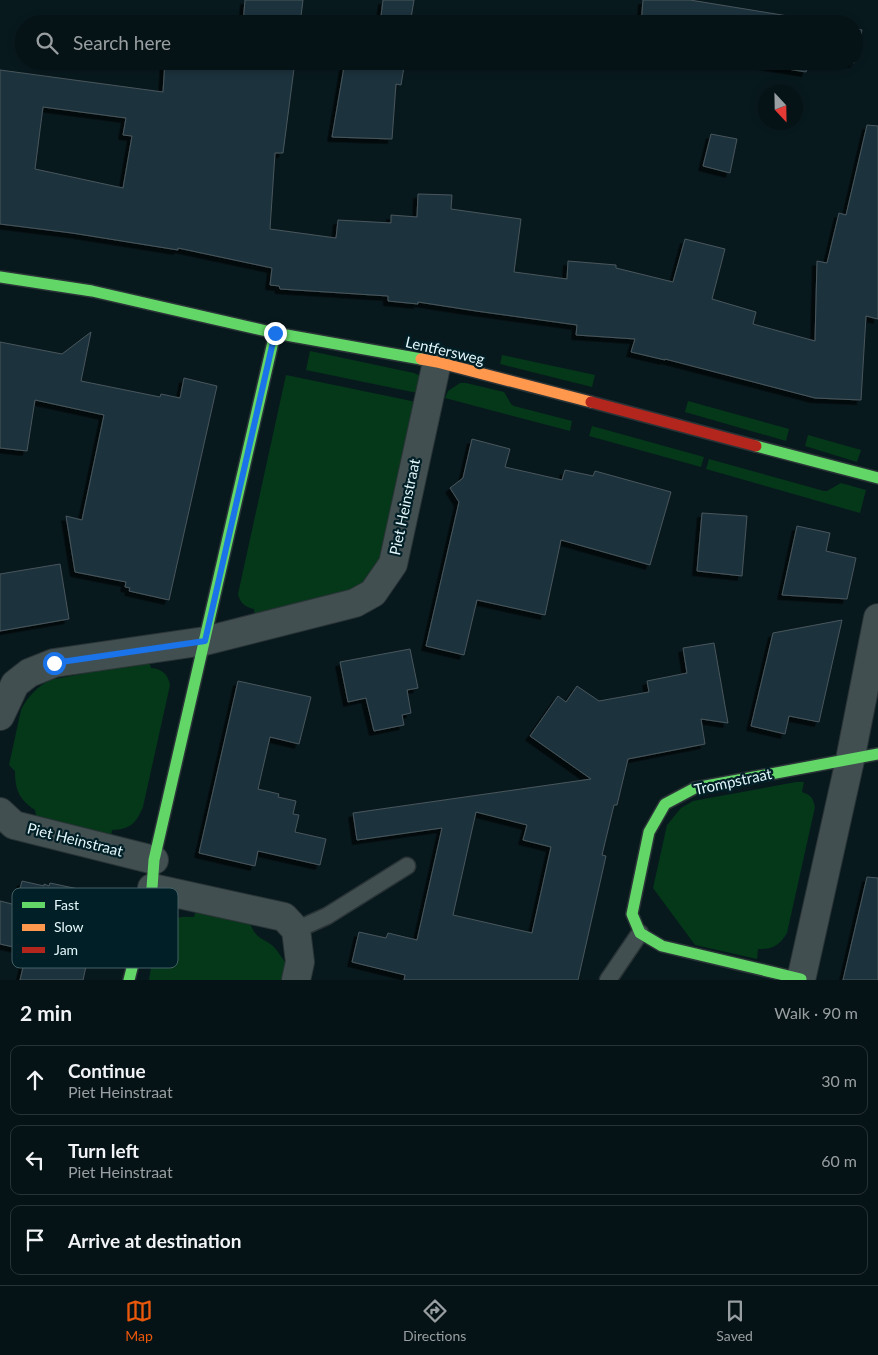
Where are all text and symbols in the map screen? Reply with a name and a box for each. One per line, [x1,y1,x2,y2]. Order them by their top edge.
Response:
search box [15,15,863,70]
icon: search [33,29,61,57]
text: Search here [73,31,171,54]
north arrow [758,85,803,130]
route end [264,322,287,345]
street label: Lentfersweg [404,332,487,368]
street label: Piet Heinstraat [385,456,423,557]
route start [43,652,66,675]
street label: Trompstraat [692,764,774,798]
street label: Piet Heinstraat [25,818,126,860]
legend [12,888,178,968]
text: Fast [54,896,79,913]
text: Slow [54,918,84,935]
text: Jam [54,941,78,958]
text: 2 min [20,1000,72,1025]
text: Walk · 90 m [774,1003,858,1022]
text: Continue [68,1059,146,1082]
icon: ahead [21,1066,49,1094]
text: 30 m [821,1071,857,1090]
text: Piet Heinstraat [68,1082,173,1101]
text: Turn left [68,1139,139,1162]
icon: left [21,1146,49,1174]
text: 60 m [821,1151,857,1170]
text: Piet Heinstraat [68,1162,173,1181]
icon: arrive [21,1226,49,1254]
text: Arrive at destination [68,1229,241,1252]
tab: Map [125,1297,153,1344]
tab: Directions [403,1297,466,1344]
tab: Saved [716,1297,753,1344]

